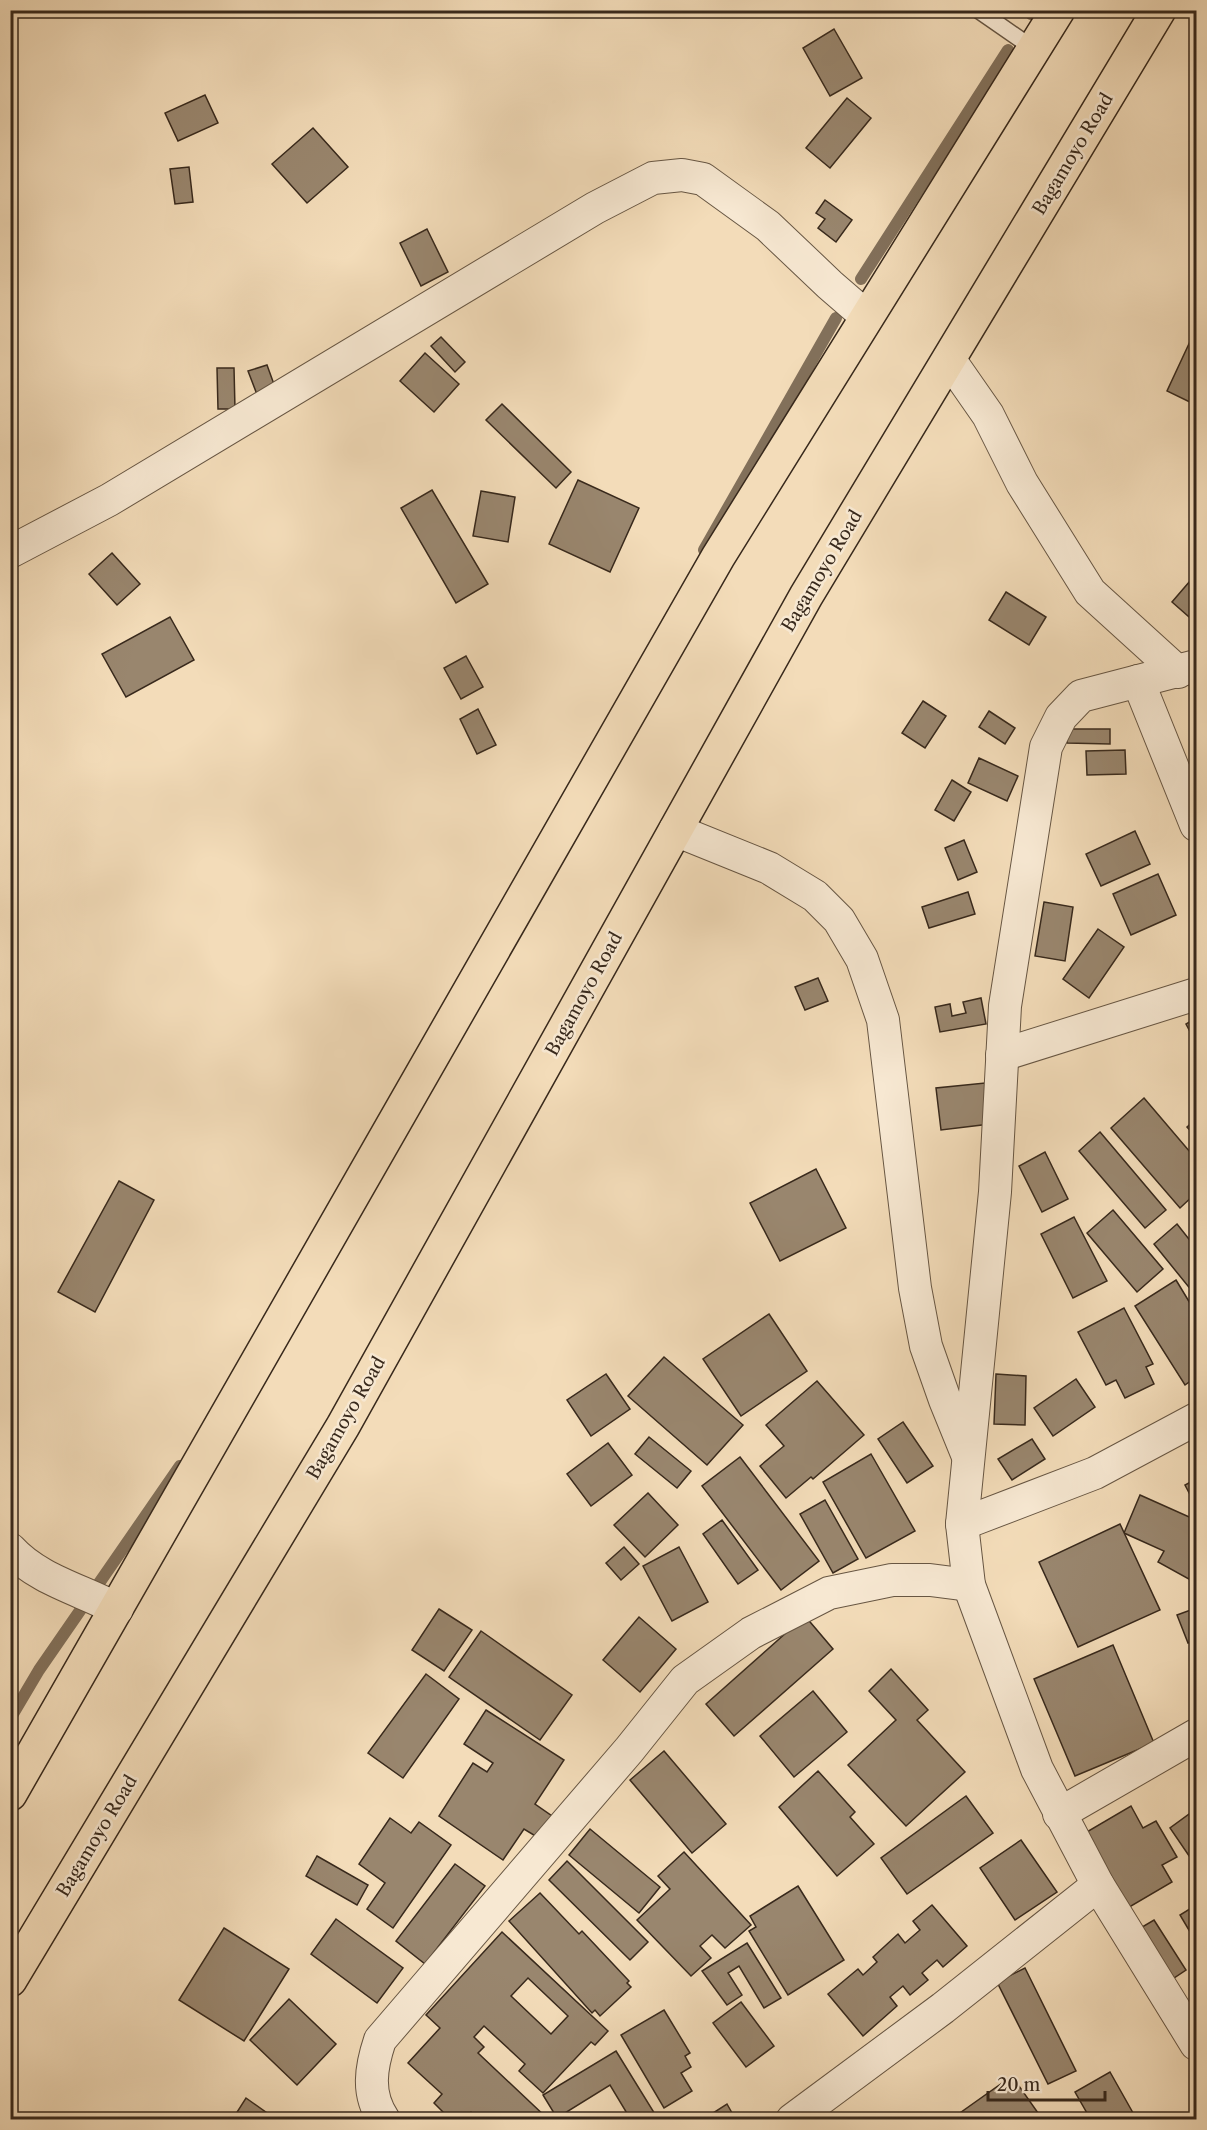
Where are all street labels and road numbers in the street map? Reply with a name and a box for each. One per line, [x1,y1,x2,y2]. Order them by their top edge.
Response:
street label: Bagamoyo Road [1028,89,1118,219]
street label: Bagamoyo Road [777,506,867,636]
street label: Bagamoyo Road [541,928,627,1060]
street label: Bagamoyo Road [302,1353,390,1483]
street label: Bagamoyo Road [52,1771,142,1901]

